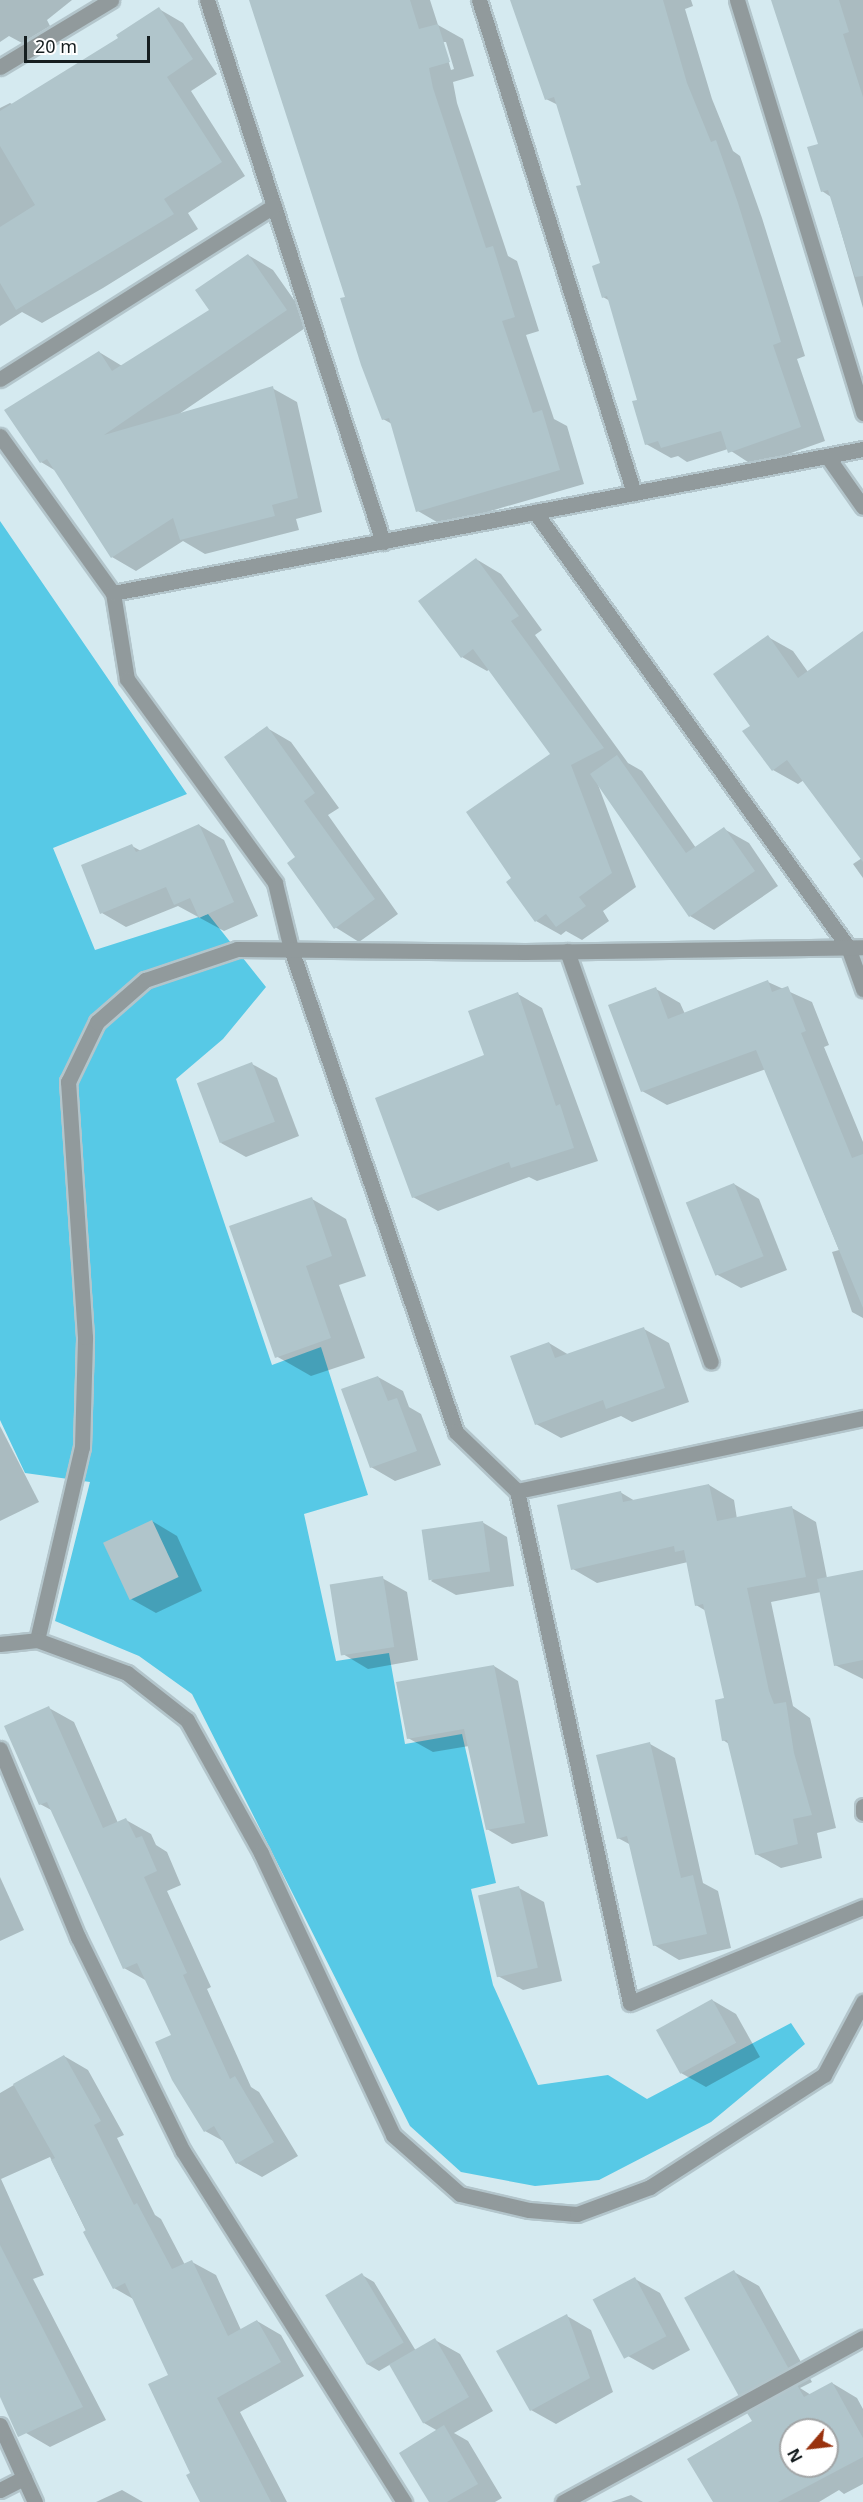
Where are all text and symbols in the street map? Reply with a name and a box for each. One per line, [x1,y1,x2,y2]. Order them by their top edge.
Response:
scale bar [27,24,153,62]
text: 20 m [35,34,77,58]
north arrow [779,2418,839,2478]
text: N [782,2445,808,2466]

